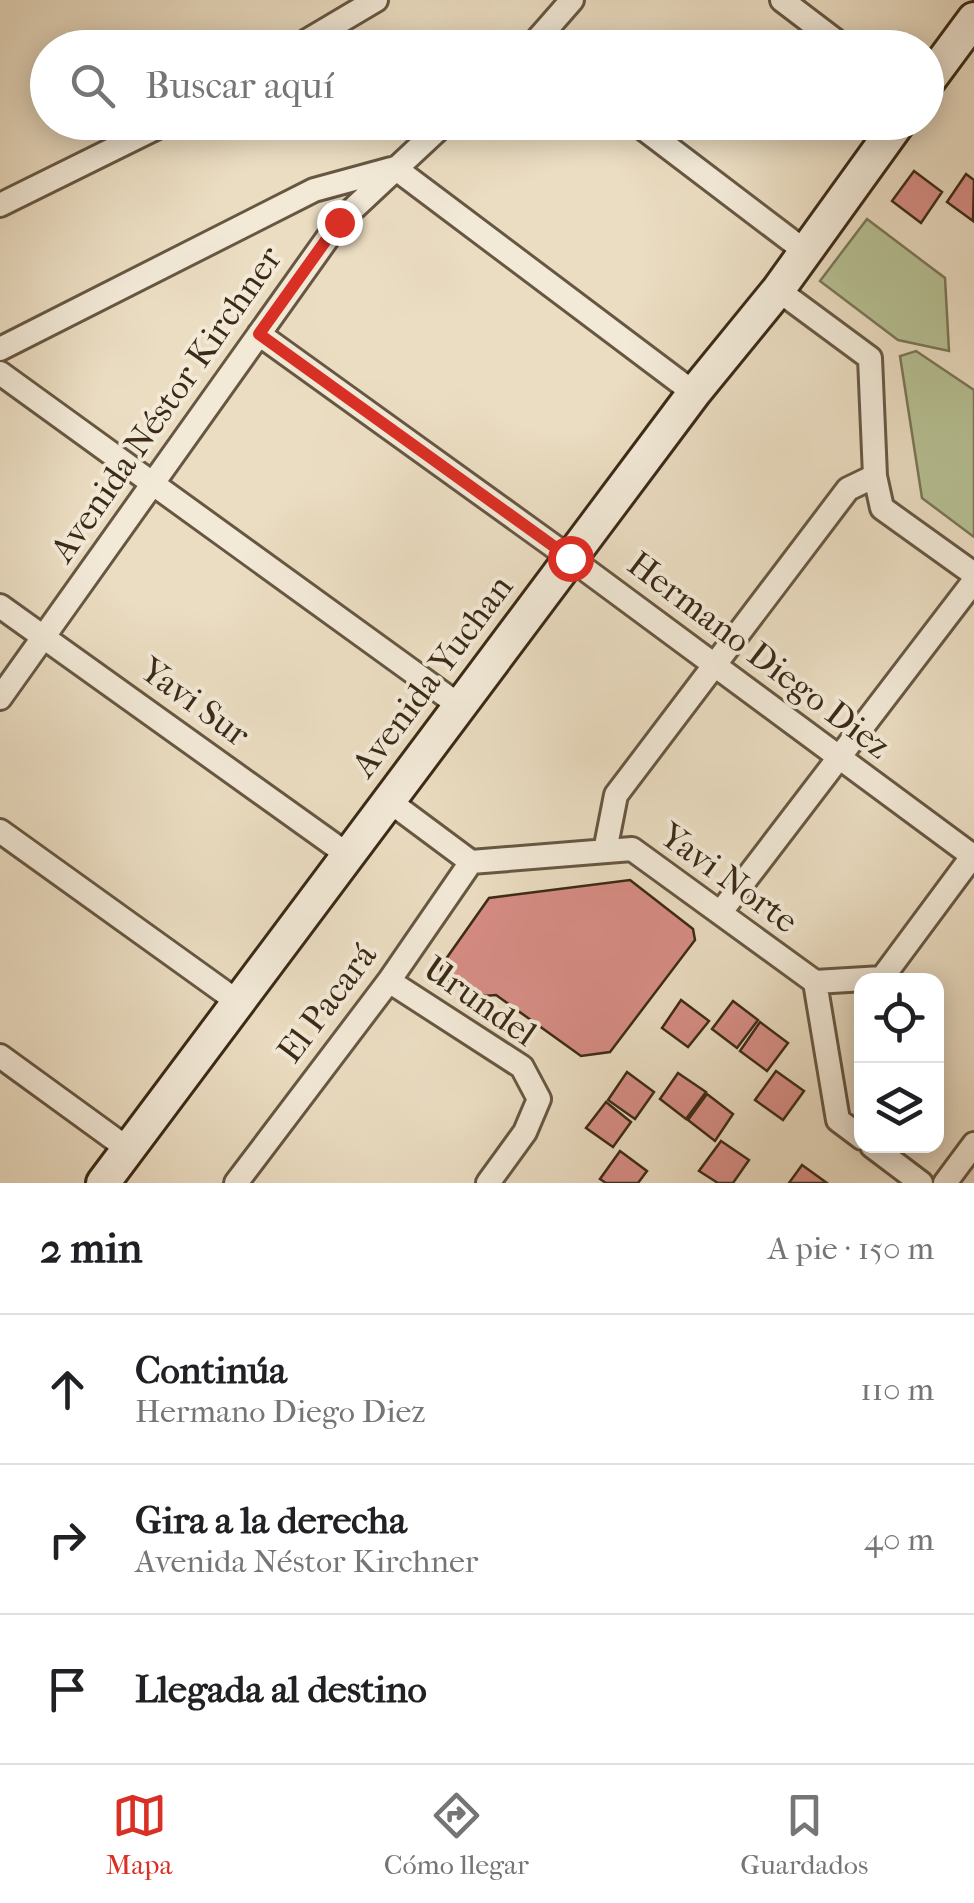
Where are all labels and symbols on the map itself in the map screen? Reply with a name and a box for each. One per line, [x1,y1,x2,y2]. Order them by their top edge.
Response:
route end [317,200,363,246]
street label: Avenida Néstor Kirchner [40,238,291,571]
route start [548,536,594,582]
street label: Hermano Diego Diez [620,543,898,767]
street label: Avenida Yuchan [342,567,521,786]
street label: Yavi Sur [132,648,258,755]
street label: Yavi Norte [651,814,806,942]
street label: El Pacará [269,935,385,1071]
street label: Urundel [416,947,544,1055]

